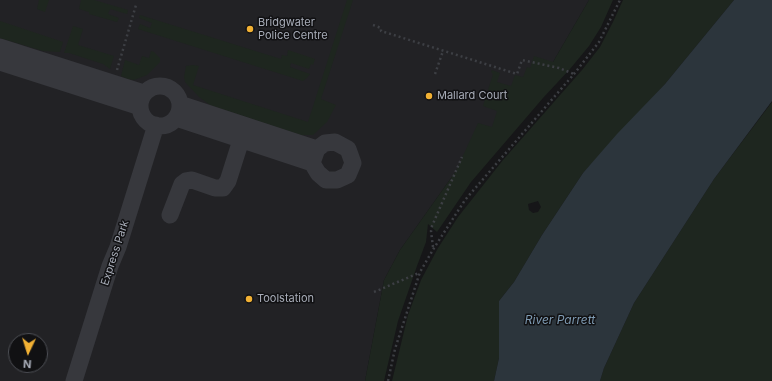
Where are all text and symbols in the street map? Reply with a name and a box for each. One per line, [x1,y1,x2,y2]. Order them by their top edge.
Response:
place label: Bridgwater Police Centre [258,16,328,42]
marker: Bridgwater Police Centre [245,24,255,34]
place label: Mallard Court [437,89,507,103]
marker: Mallard Court [424,91,434,101]
street label: Express Park [98,219,132,287]
place label: Toolstation [257,292,314,306]
marker: Toolstation [244,294,254,304]
water label: River Parrett [525,313,595,327]
north arrow [8,333,48,373]
text: N [23,357,32,371]

